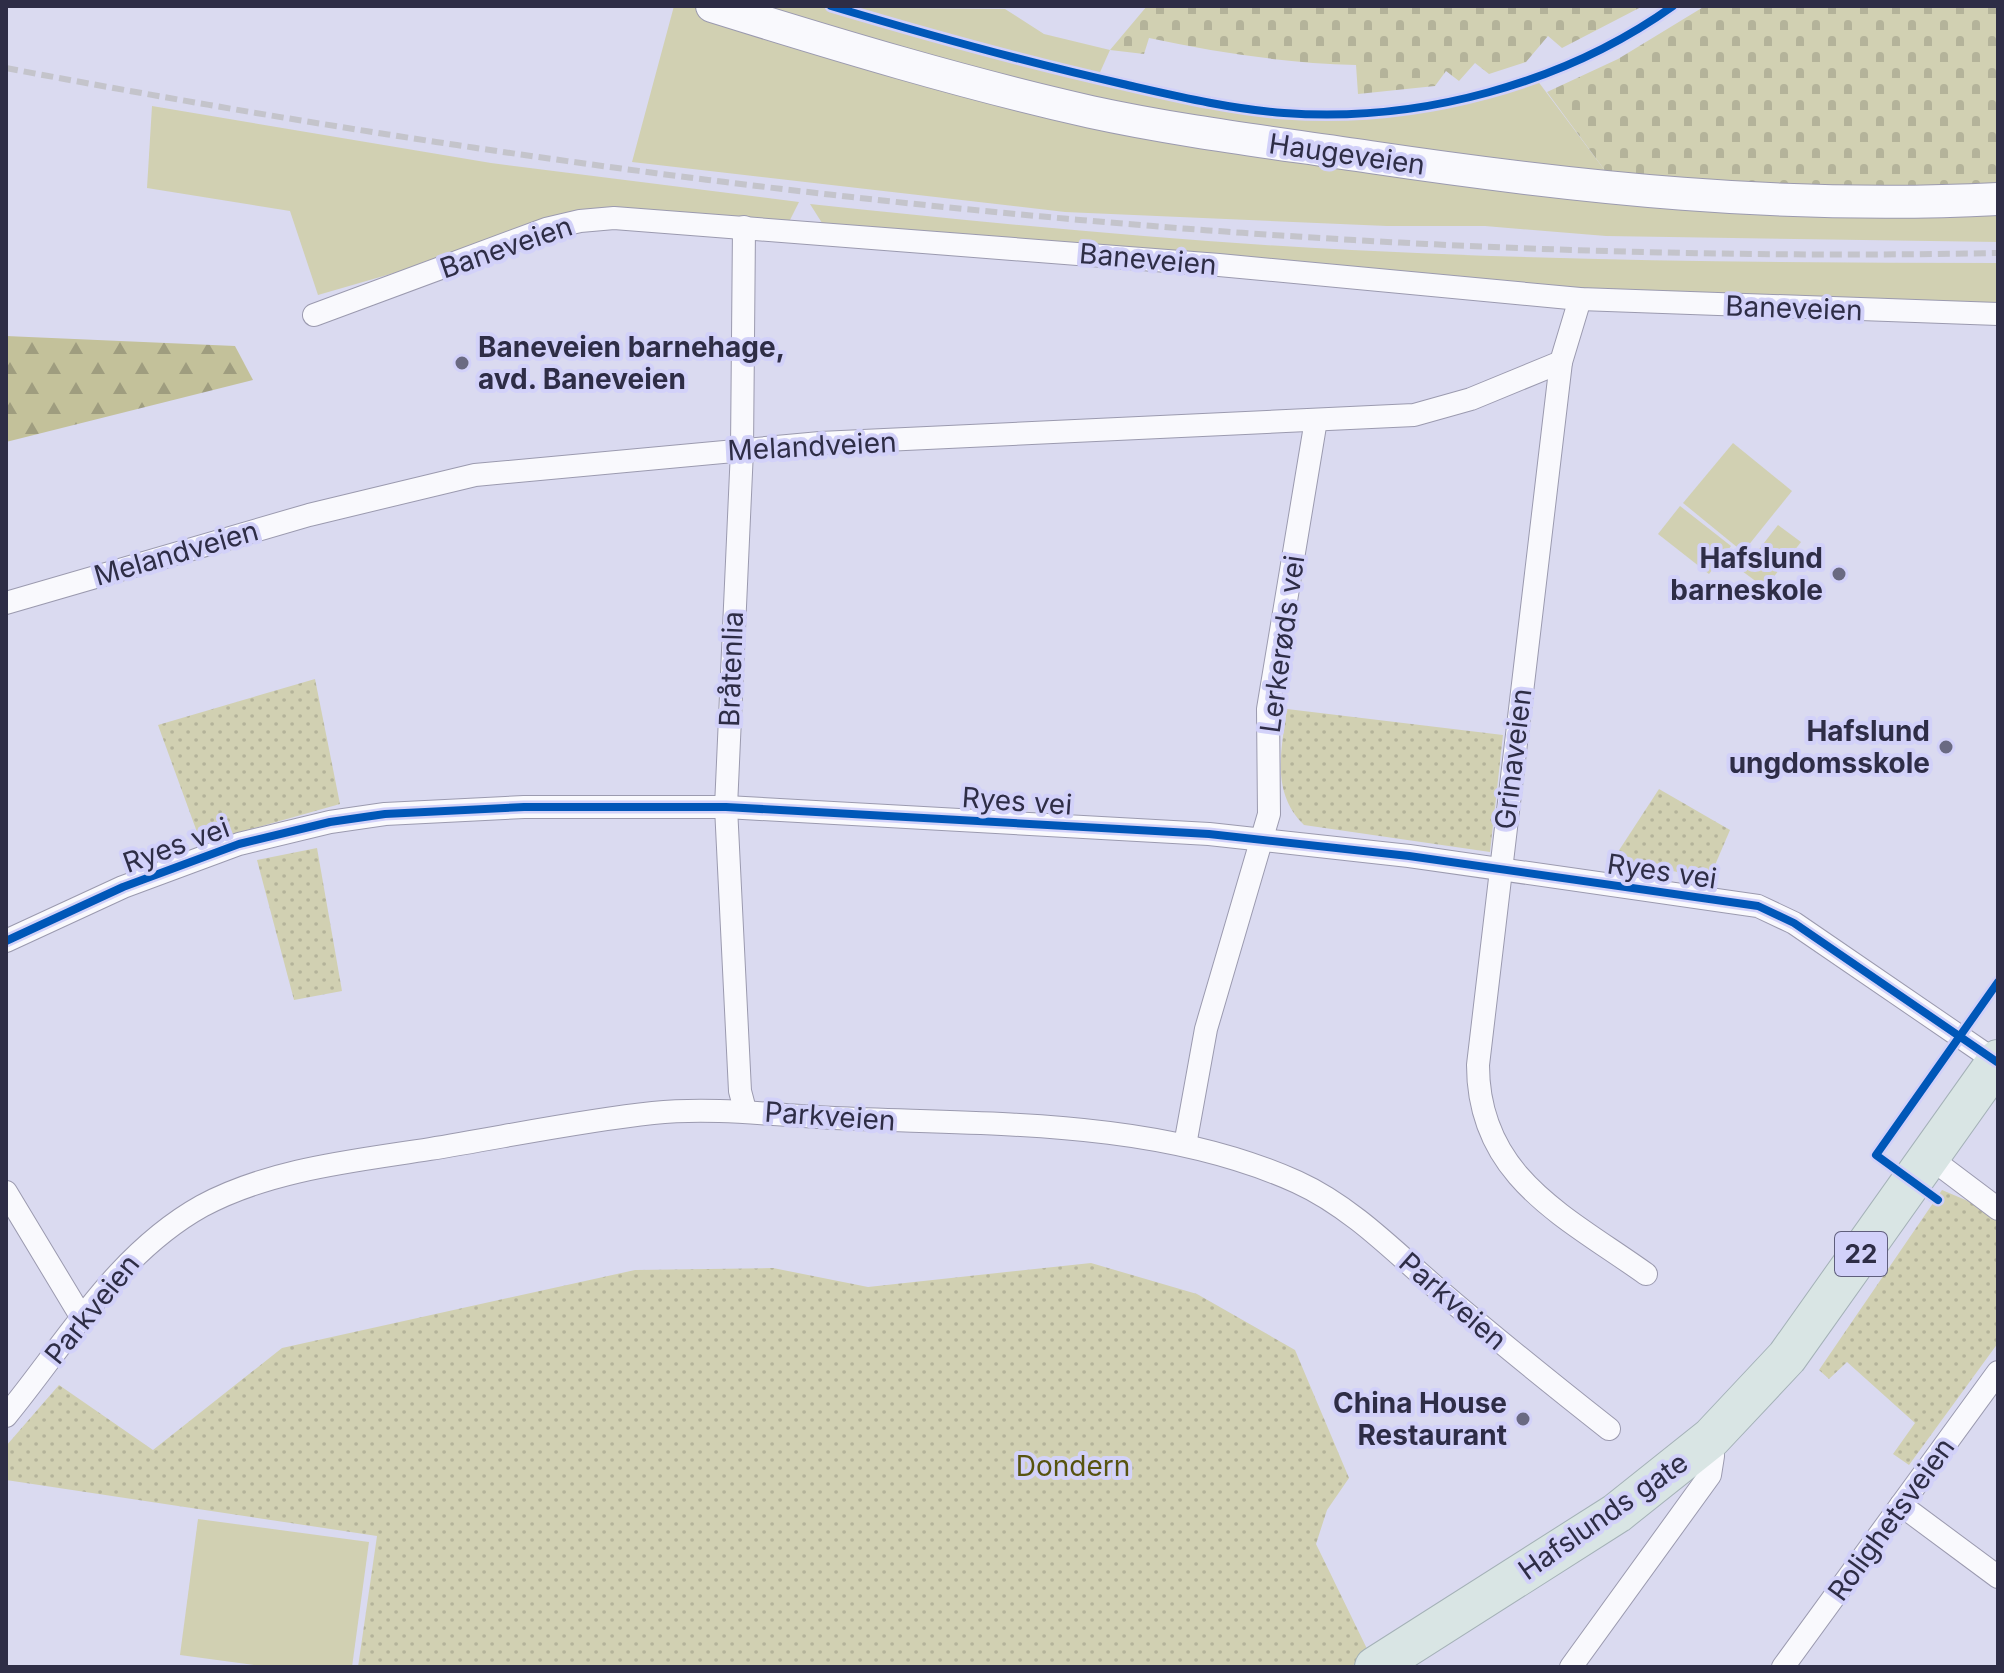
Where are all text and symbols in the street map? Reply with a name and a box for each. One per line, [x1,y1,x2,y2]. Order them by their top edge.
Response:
street label: Haugeveien [1267,126,1427,182]
street label: Baneveien [435,209,577,285]
street label: Baneveien [1078,236,1218,282]
street label: Baneveien [1725,289,1863,327]
place label: Baneveien barnehage, avd. Baneveien [478,330,785,396]
marker: Baneveien barnehage, avd. Baneveien [453,354,471,372]
street label: Melandveien [727,425,897,467]
street label: Melandveien [90,513,262,593]
place label: Hafslund barneskole [1670,541,1823,607]
street label: Lerkerøds vei [1253,553,1311,735]
marker: Hafslund barneskole [1830,565,1848,583]
street label: Bråtenlia [712,611,750,727]
street label: Grinaveien [1487,687,1539,831]
place label: Hafslund ungdomsskole [1729,714,1930,780]
marker: Hafslund ungdomsskole [1937,738,1955,756]
street label: Ryes vei [961,780,1073,822]
street label: Ryes vei [118,810,234,880]
street label: Ryes vei [1605,846,1719,896]
street label: Parkveien [763,1094,897,1138]
road number: 22 [1835,1232,1887,1276]
street label: Parkveien [1392,1245,1514,1357]
street label: Parkveien [38,1247,146,1371]
place label: China House Restaurant [1333,1386,1507,1452]
marker: China House Restaurant [1514,1410,1532,1428]
street label: Rolighetsveien [1821,1431,1961,1607]
street label: Hafslunds gate [1512,1445,1694,1587]
park label: Dondern [1016,1449,1130,1483]

